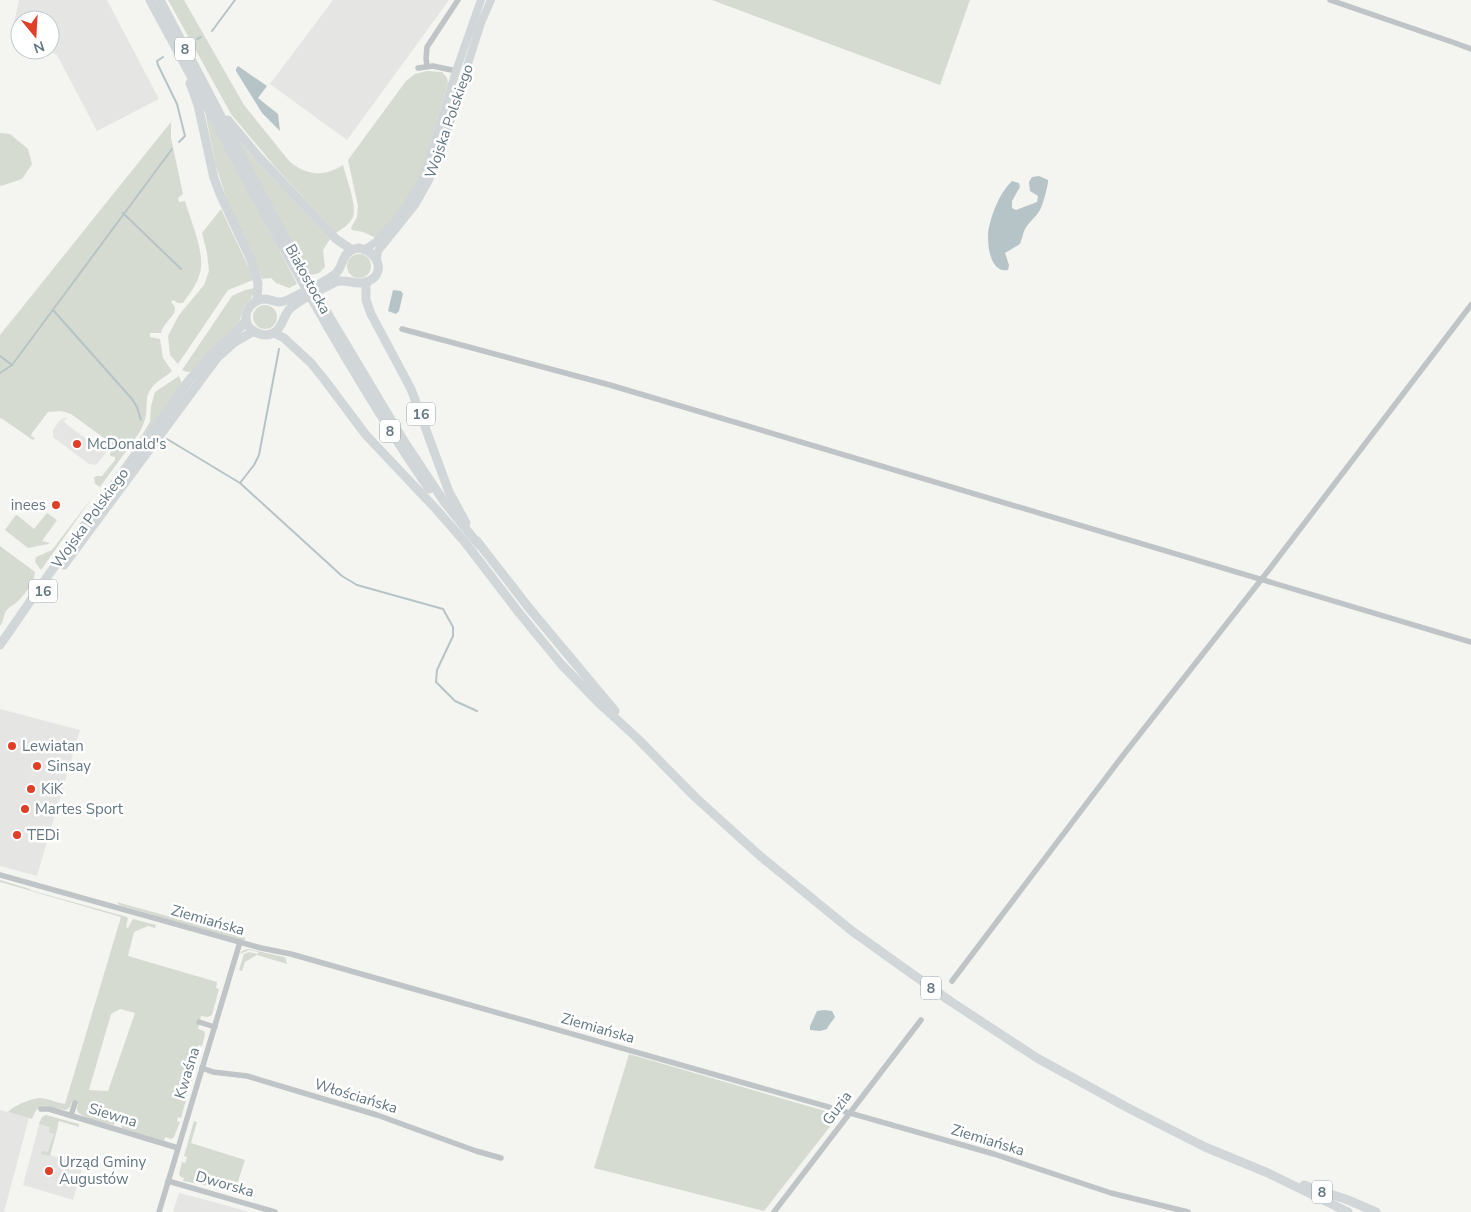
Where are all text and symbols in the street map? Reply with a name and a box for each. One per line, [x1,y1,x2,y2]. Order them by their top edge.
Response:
north arrow [10,10,60,60]
text: N [31,36,47,58]
road number: 8 [175,38,195,61]
street label: Wojska Polskiego [420,61,478,181]
street label: Białostocka [281,240,335,318]
road number: 16 [407,402,435,426]
road number: 8 [380,420,400,442]
place label: McDonald's [87,434,166,454]
marker: McDonald's [71,438,83,450]
street label: Wojska Polskiego [47,464,133,572]
place label: inees [11,495,46,515]
marker: inees [50,499,62,511]
road number: 16 [29,580,57,602]
place label: Lewiatan [22,736,84,756]
marker: Lewiatan [6,740,18,752]
place label: Sinsay [47,756,91,776]
marker: Sinsay [31,760,43,772]
place label: KiK [41,779,64,799]
marker: KiK [25,783,37,795]
place label: Martes Sport [35,799,124,819]
marker: Martes Sport [19,803,31,815]
place label: TEDi [27,825,59,845]
marker: TEDi [11,829,23,841]
street label: Ziemiańska [169,900,247,940]
road number: 8 [921,976,941,1000]
street label: Ziemiańska [559,1008,637,1048]
street label: Kwaśna [170,1045,204,1101]
street label: Włościańska [312,1074,400,1118]
street label: Guzia [818,1087,856,1129]
street label: Siewna [86,1098,140,1132]
street label: Ziemiańska [949,1119,1027,1161]
place label: Urząd Gminy Augustów [59,1152,146,1189]
marker: Urząd Gminy Augustów [43,1165,55,1177]
street label: Dworska [193,1166,257,1202]
road number: 8 [1312,1180,1332,1204]

